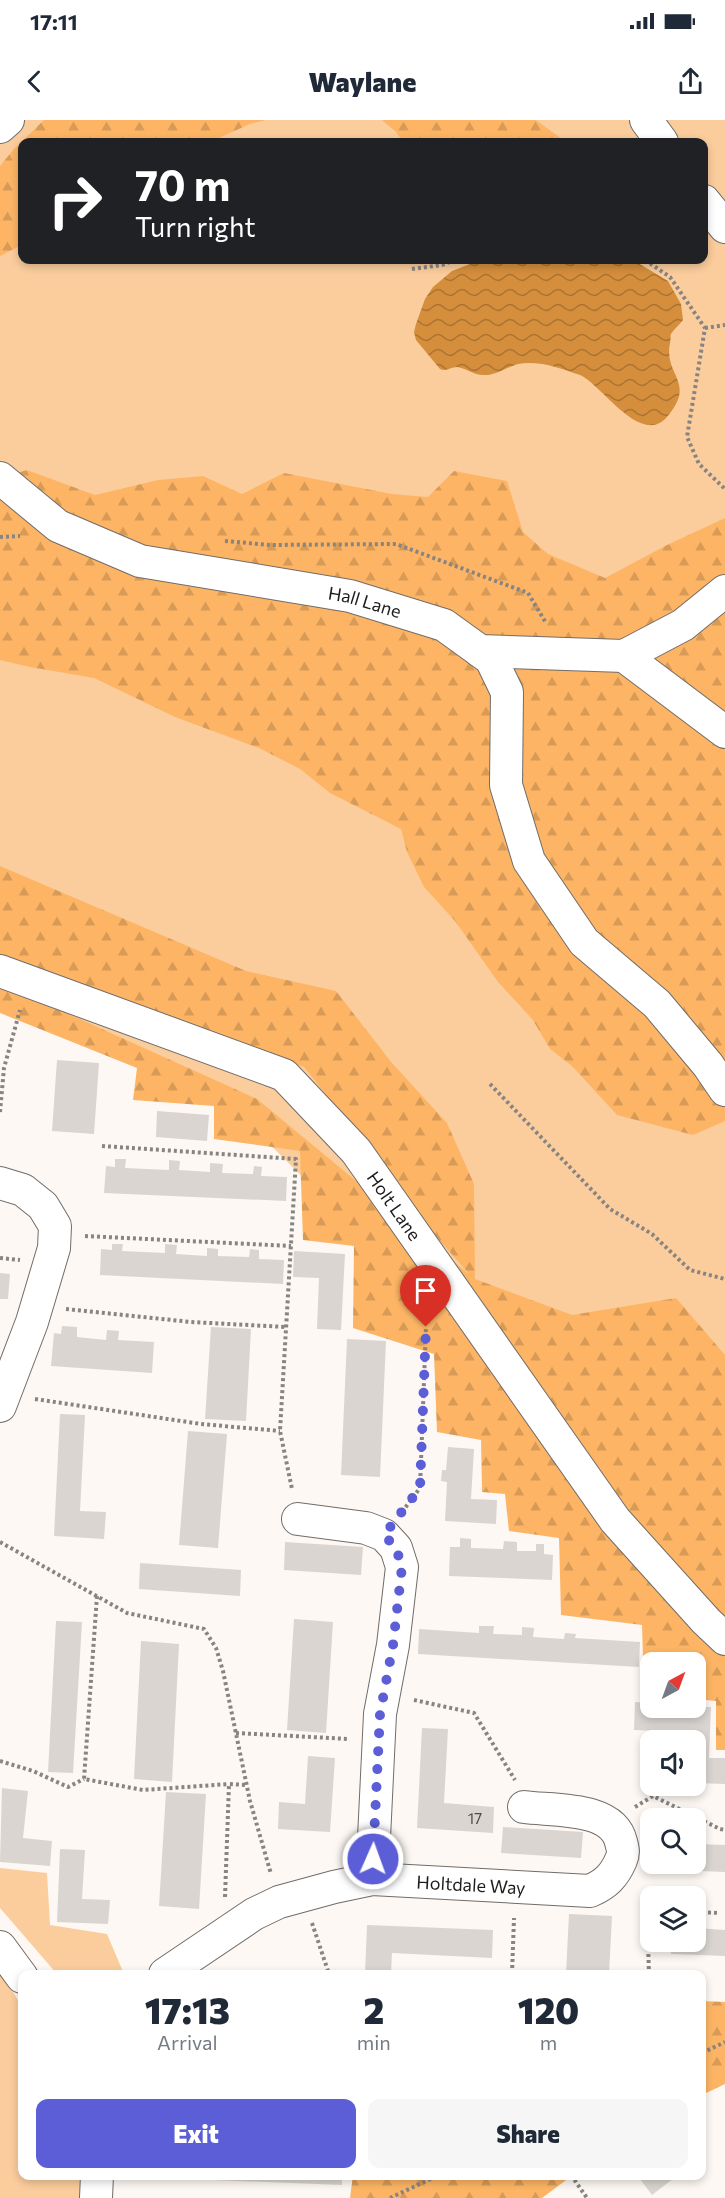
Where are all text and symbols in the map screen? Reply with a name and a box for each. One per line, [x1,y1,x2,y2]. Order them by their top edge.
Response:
text: 17:11 [30,8,78,35]
icon: back [18,65,51,98]
text: Waylane [309,65,416,98]
icon: share [674,65,707,98]
text: 70 m [135,158,230,210]
icon: right [36,162,114,240]
text: Turn right [135,210,255,243]
street label: Hall Lane [327,582,404,622]
street label: Holt Lane [363,1167,426,1244]
pin [400,1265,451,1327]
icon: arrive [409,1274,442,1307]
north arrow [640,1652,706,1718]
map controls [640,1652,706,1952]
button: sound [640,1730,706,1796]
button: search [640,1808,706,1874]
house number: 17 [468,1809,482,1827]
position arrow [341,1827,405,1891]
street label: Holtdale Way [416,1870,526,1898]
button: layers [640,1886,706,1952]
text: 17:13 [145,1987,230,2031]
text: 2 [363,1987,384,2031]
text: 120 [518,1987,579,2031]
text: Arrival [157,2030,218,2054]
text: min [357,2030,391,2054]
text: m [540,2030,557,2054]
button: Exit [36,2099,356,2168]
button: Share [368,2099,688,2168]

